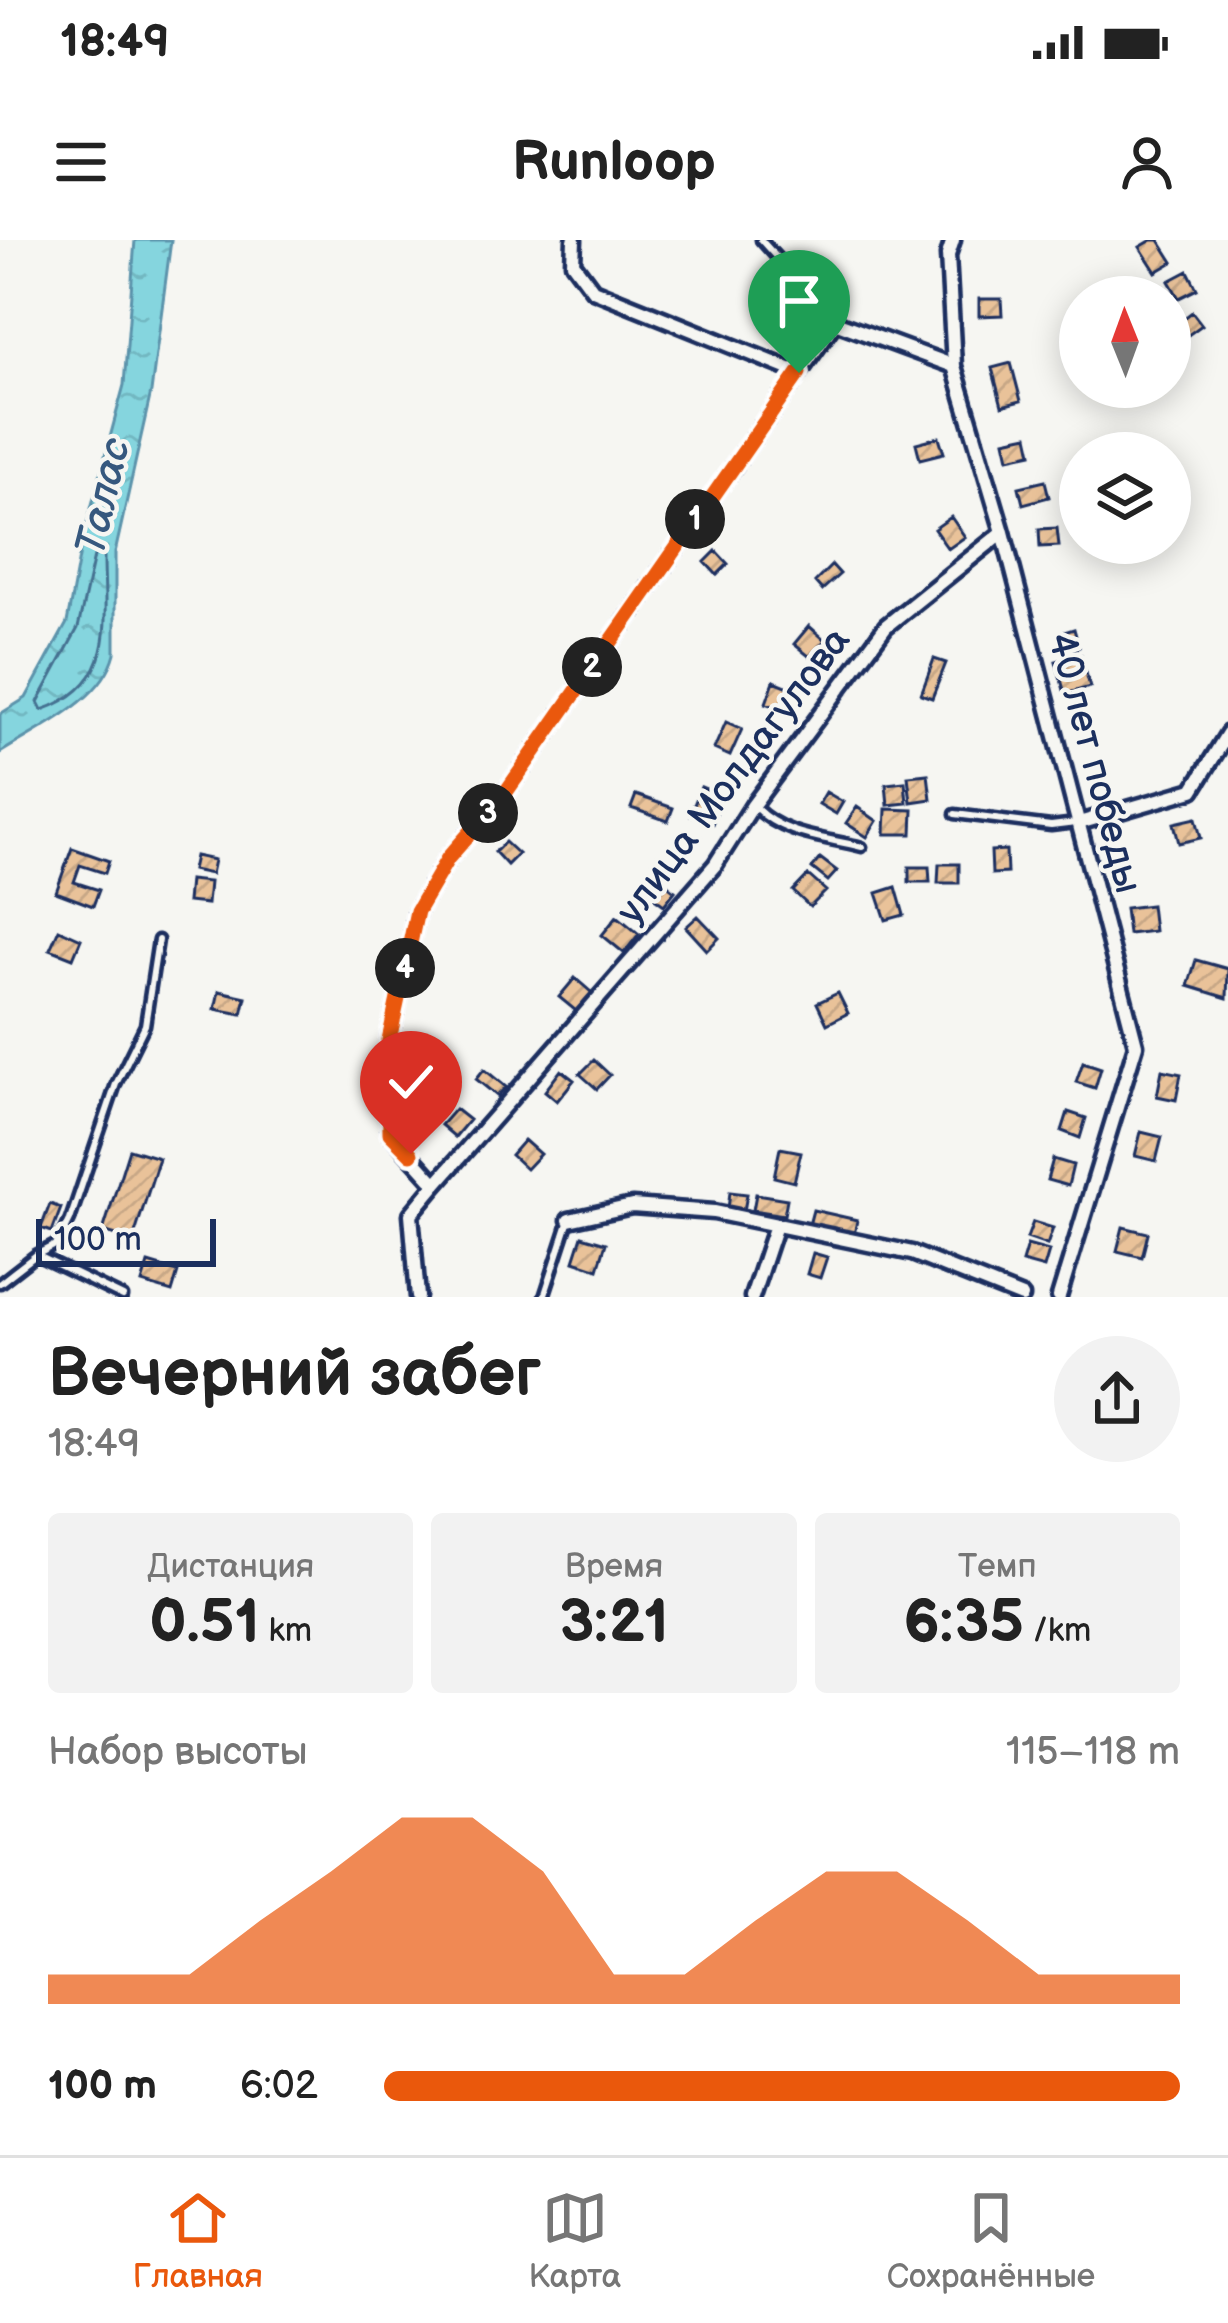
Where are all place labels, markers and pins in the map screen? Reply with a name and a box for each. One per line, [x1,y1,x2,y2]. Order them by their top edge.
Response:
pin [748,250,850,373]
pin: 1 [665,489,725,549]
pin: 2 [562,637,622,697]
pin: 3 [458,783,518,843]
pin: 4 [375,938,435,998]
pin [360,1031,462,1154]

